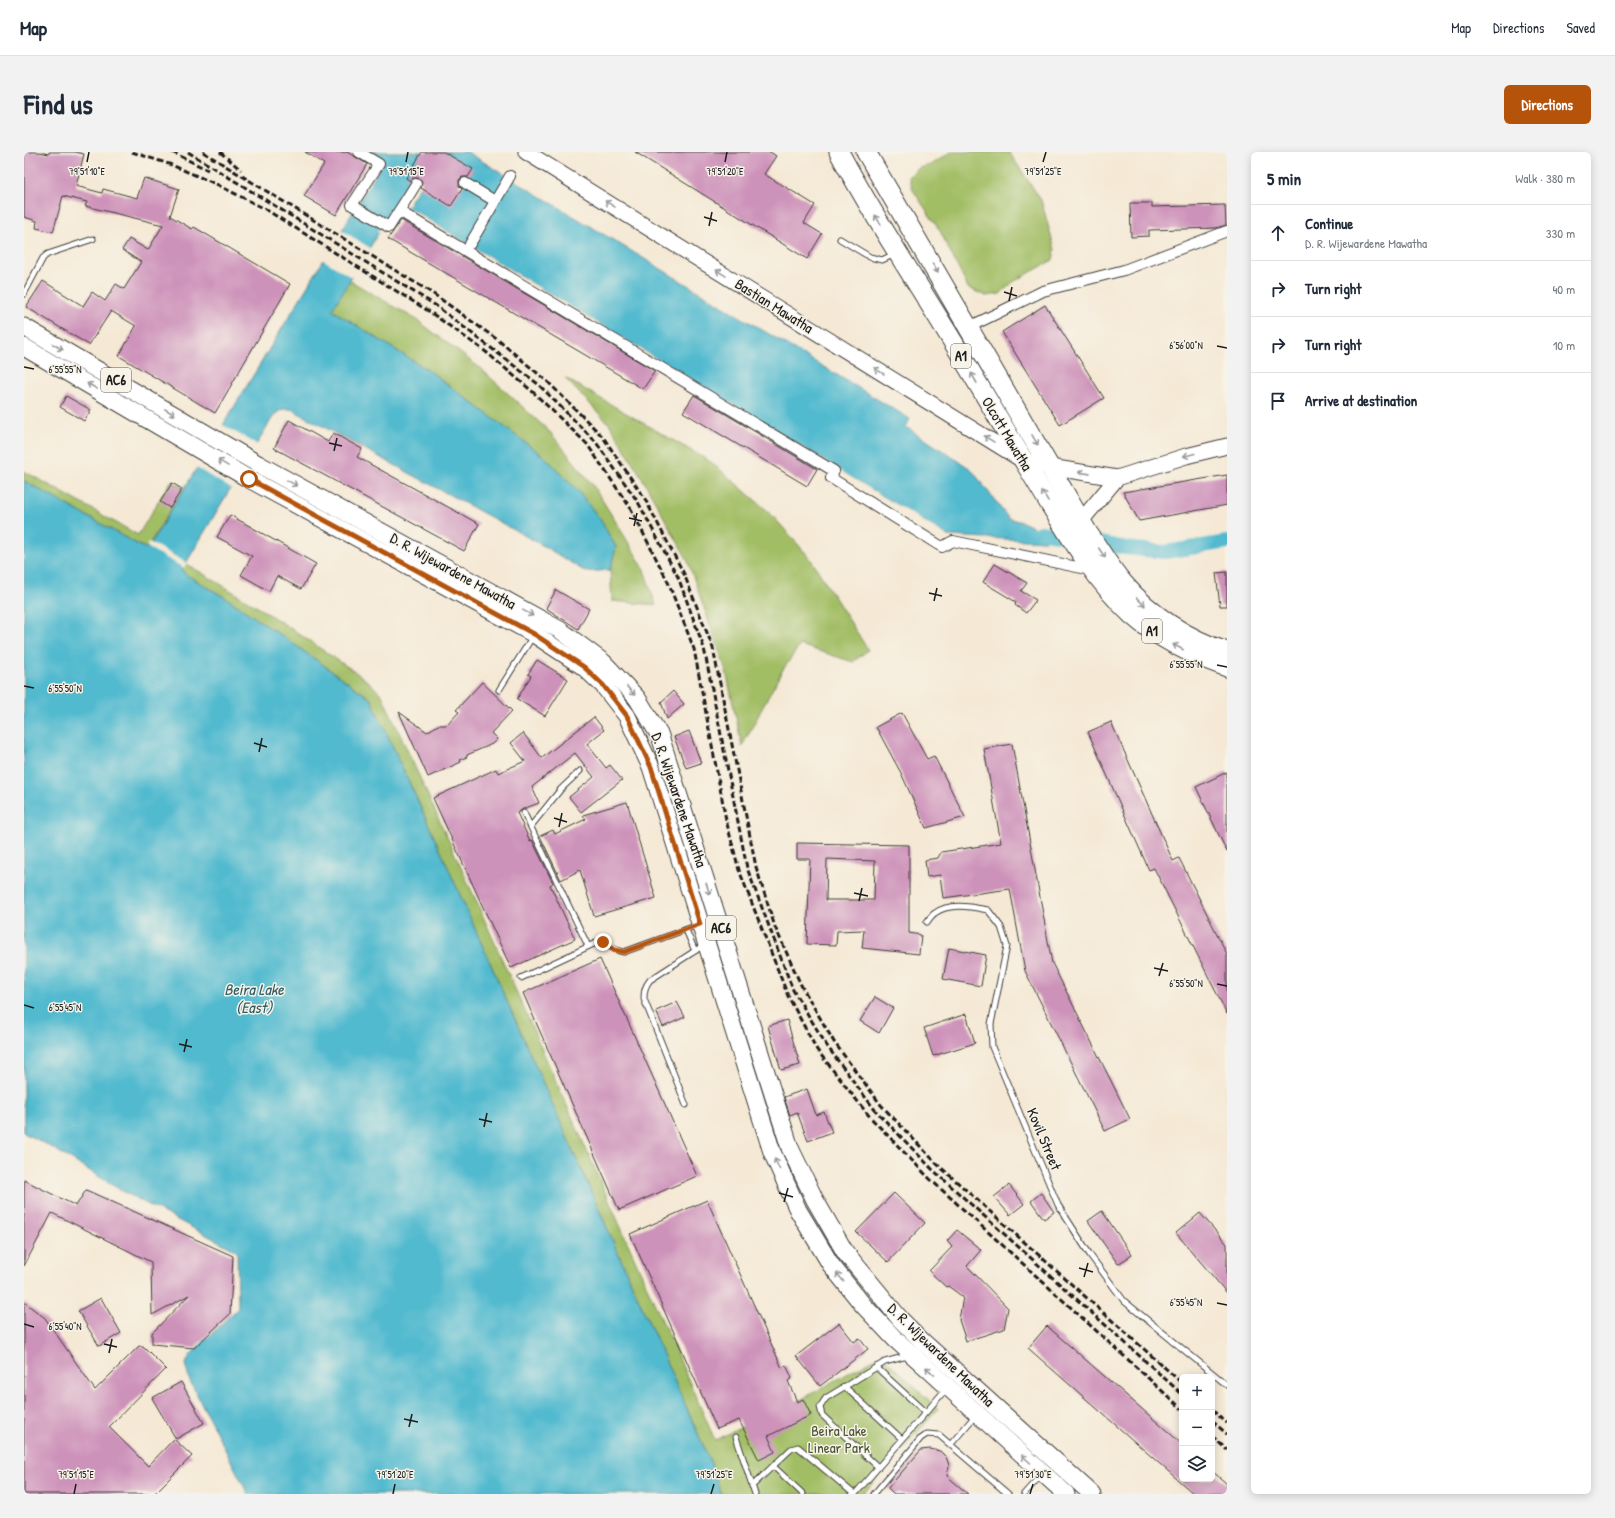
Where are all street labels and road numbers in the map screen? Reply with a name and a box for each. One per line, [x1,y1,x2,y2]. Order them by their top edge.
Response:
street label: Bastian Mawatha [731,273,818,338]
road number: A1 [951,344,971,368]
road number: AC6 [101,368,131,392]
street label: Olcott Mawatha [977,393,1038,475]
street label: D. R. Wijewardene Mawatha [387,527,520,614]
road number: A1 [1142,619,1162,643]
street label: D. R. Wijewardene Mawatha [647,730,712,870]
road number: AC6 [706,916,736,940]
street label: Kovil Street [1022,1104,1067,1174]
street label: D. R. Wijewardene Mawatha [883,1298,999,1411]

